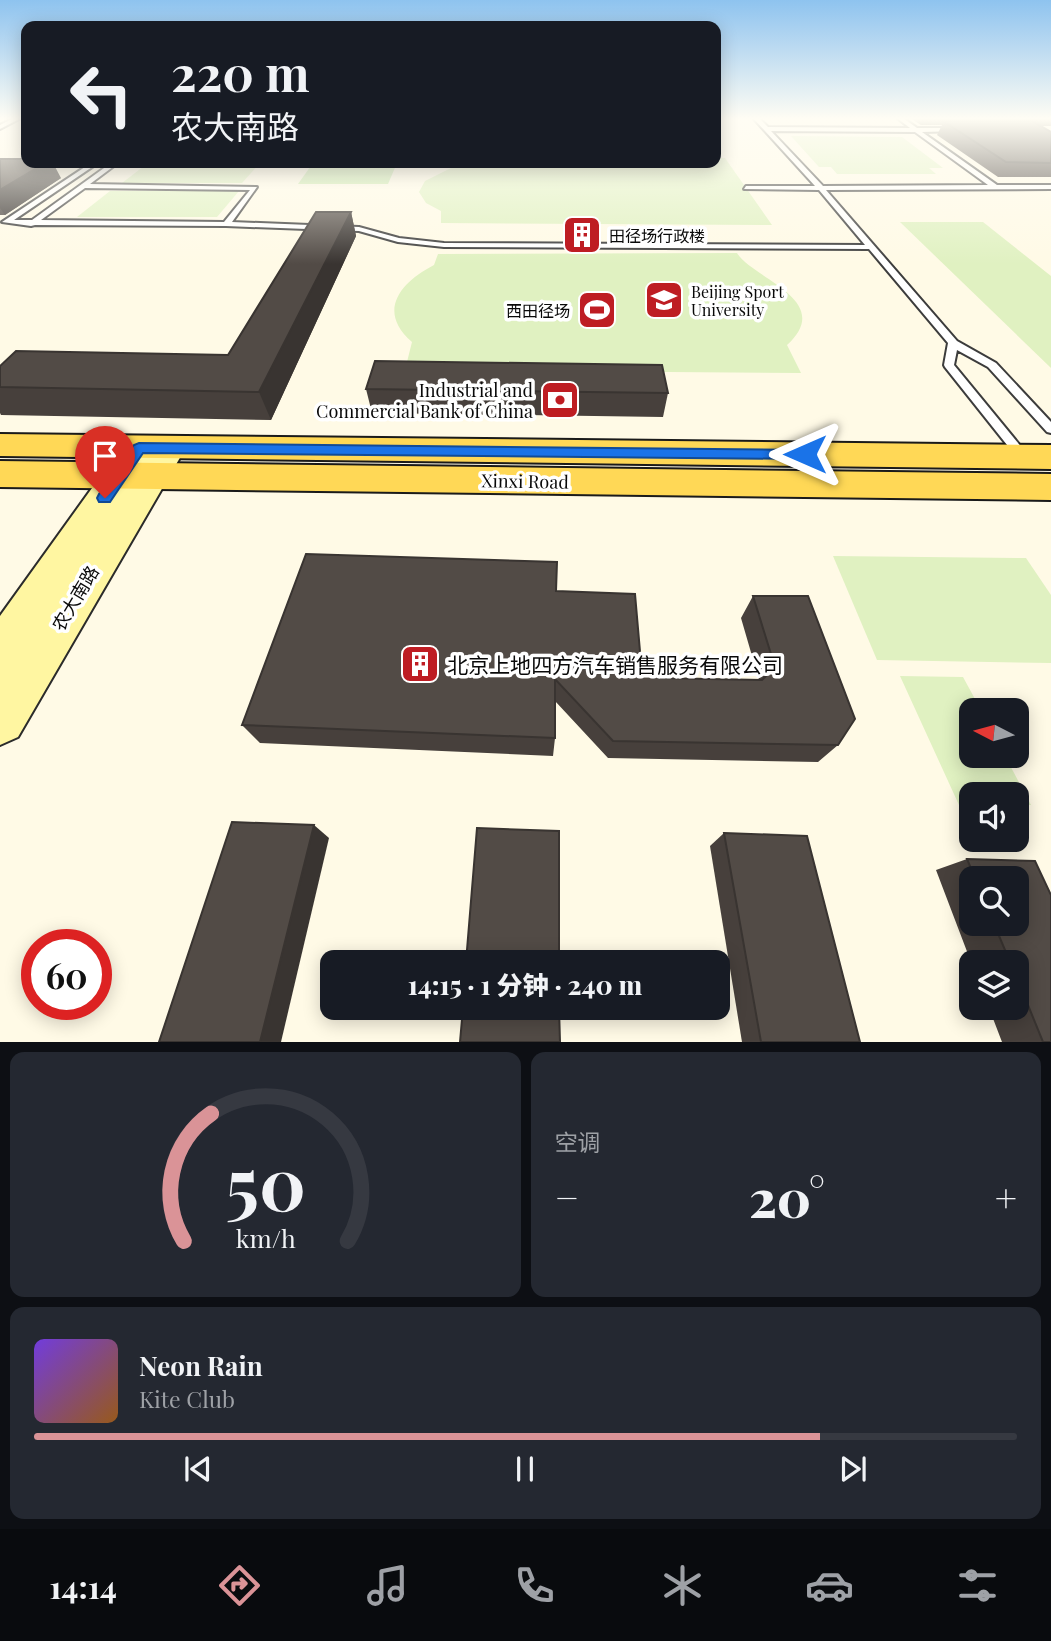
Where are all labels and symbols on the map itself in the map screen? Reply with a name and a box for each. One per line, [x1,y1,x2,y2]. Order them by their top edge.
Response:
building icon: 田径场行政楼 [561,214,603,256]
place label: 田径场行政楼 [609,225,705,246]
school or university icon: Beijing Sport University [643,279,685,321]
place label: Beijing Sport University [691,281,784,320]
sports icon: 西田径场 [576,289,618,331]
place label: 西田径场 [506,300,570,321]
place label: Industrial and Commercial Bank of China [316,378,534,423]
bank icon: Industrial and Commercial Bank of China [539,379,581,421]
position arrow [768,417,842,491]
pin [75,426,135,498]
street label: Xinxi Road [481,468,569,494]
street label: 农大南路 [46,561,104,635]
building icon: 北京上地四方汽车销售服务有限公司 [399,643,441,685]
place label: 北京上地四方汽车销售服务有限公司 [447,650,783,678]
north arrow [959,698,1029,768]
speed limit sign: 60 [21,929,112,1020]

